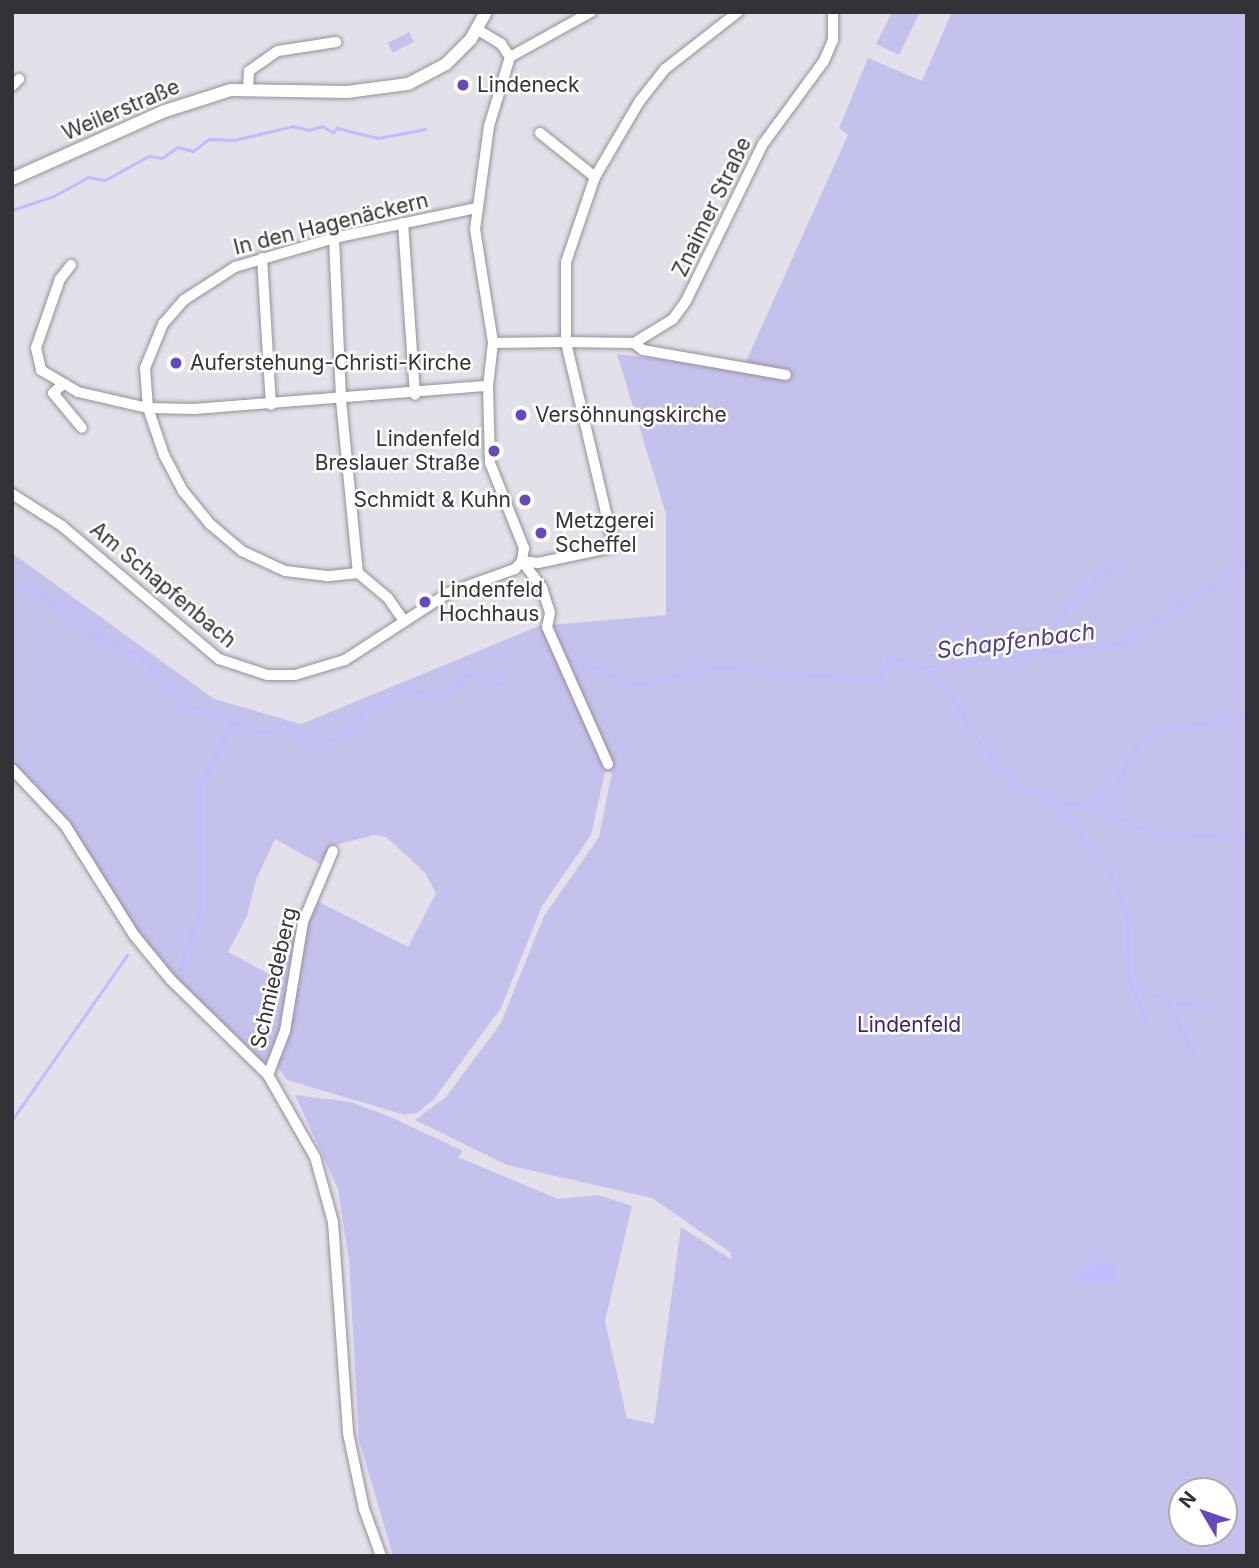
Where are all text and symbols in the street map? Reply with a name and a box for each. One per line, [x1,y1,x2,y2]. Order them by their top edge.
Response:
place label: Lindeneck [477,72,580,98]
street label: Weilerstraße [59,74,183,146]
marker: Lindeneck [455,77,471,93]
street label: Znaimer Straße [667,133,757,281]
street label: In den Hagenäckern [231,188,431,260]
place label: Auferstehung-Christi-Kirche [190,350,472,376]
marker: Auferstehung-Christi-Kirche [168,355,184,371]
place label: Versöhnungskirche [535,402,727,428]
marker: Versöhnungskirche [513,407,529,423]
place label: Lindenfeld Breslauer Straße [315,426,480,476]
marker: Lindenfeld Breslauer Straße [486,443,502,459]
place label: Schmidt & Kuhn [354,487,511,513]
marker: Schmidt & Kuhn [517,492,533,508]
place label: Metzgerei Scheffel [555,508,654,558]
street label: Am Schapfenbach [85,517,241,653]
marker: Metzgerei Scheffel [533,525,549,541]
place label: Lindenfeld Hochhaus [439,577,543,627]
marker: Lindenfeld Hochhaus [417,594,433,610]
water label: Schapfenbach [935,618,1097,664]
street label: Schmiedeberg [245,905,303,1051]
park label: Lindenfeld [857,1012,961,1038]
north arrow [1168,1477,1238,1547]
text: N [1174,1487,1201,1513]

